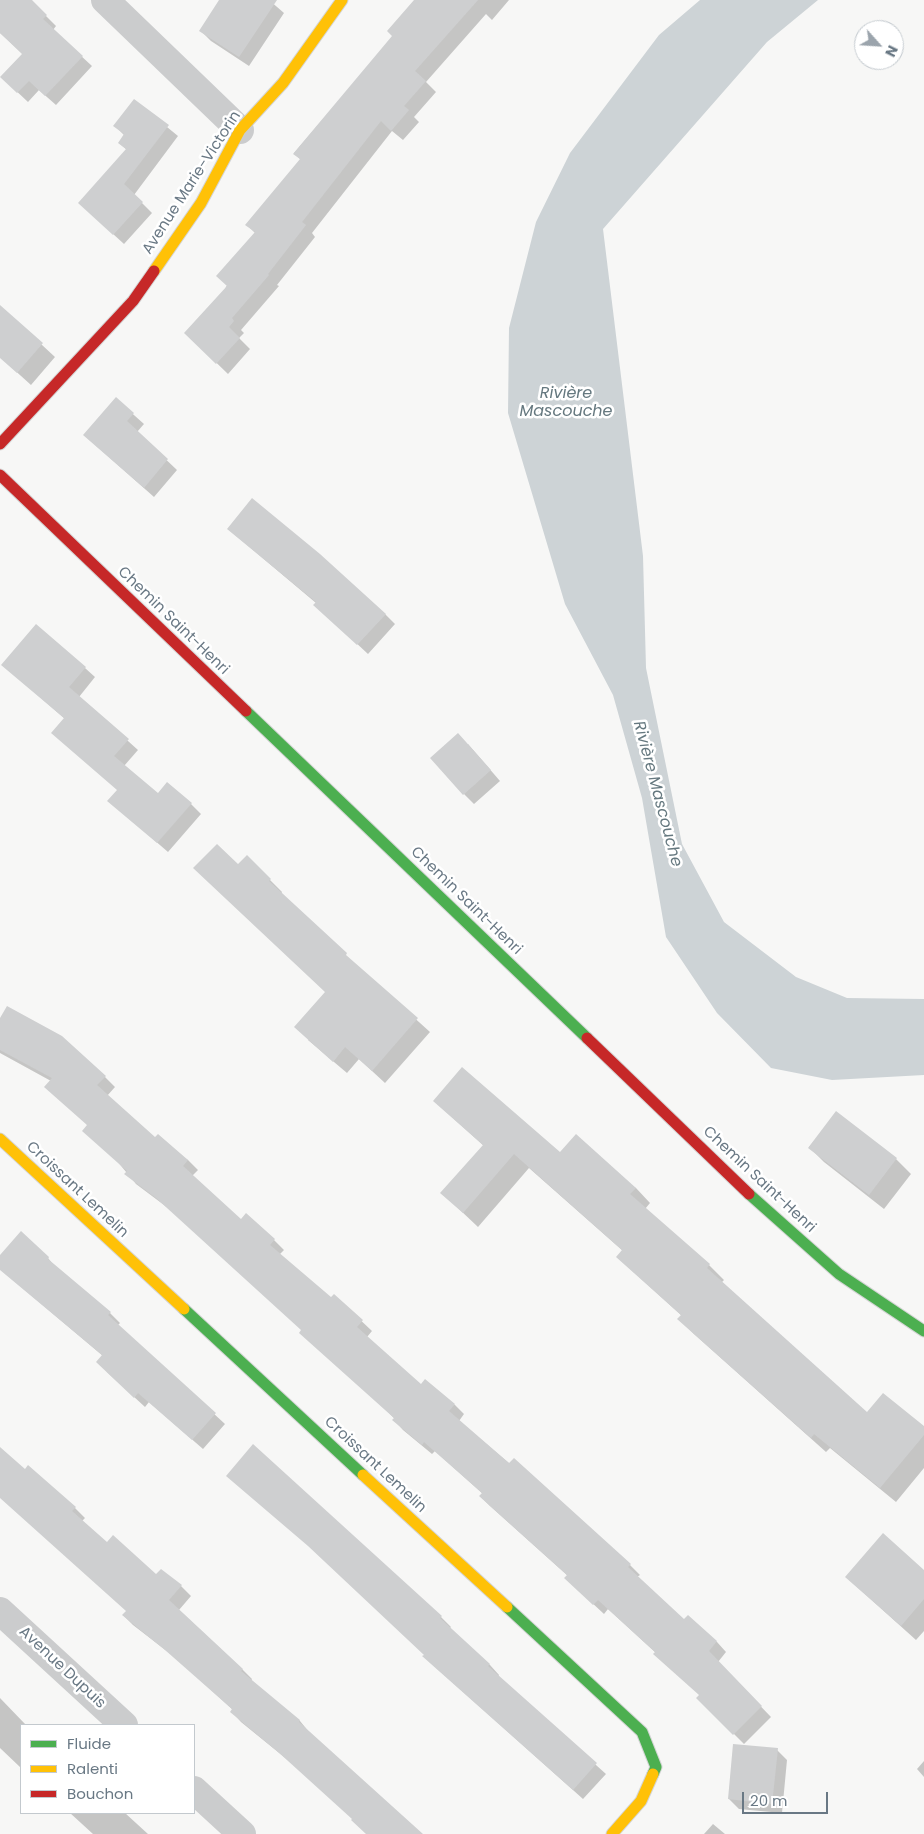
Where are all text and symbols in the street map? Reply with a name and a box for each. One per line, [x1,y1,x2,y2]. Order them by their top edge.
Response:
north arrow [854,20,904,70]
text: N [880,42,903,60]
street label: Avenue Marie-Victorin [139,108,245,258]
water label: Rivière Mascouche [519,384,613,422]
street label: Chemin Saint-Henri [114,563,232,679]
water label: Rivière Mascouche [628,719,686,869]
street label: Chemin Saint-Henri [407,843,525,959]
street label: Chemin Saint-Henri [699,1123,819,1237]
street label: Croissant Lemelin [22,1138,132,1242]
street label: Croissant Lemelin [320,1413,430,1517]
street label: Avenue Dupuis [15,1623,109,1713]
legend [20,1724,195,1814]
text: Fluide [67,1733,111,1754]
text: Ralenti [67,1758,118,1779]
scale bar [744,1782,830,1814]
text: Bouchon [67,1783,133,1804]
text: 20 m [750,1790,788,1811]

